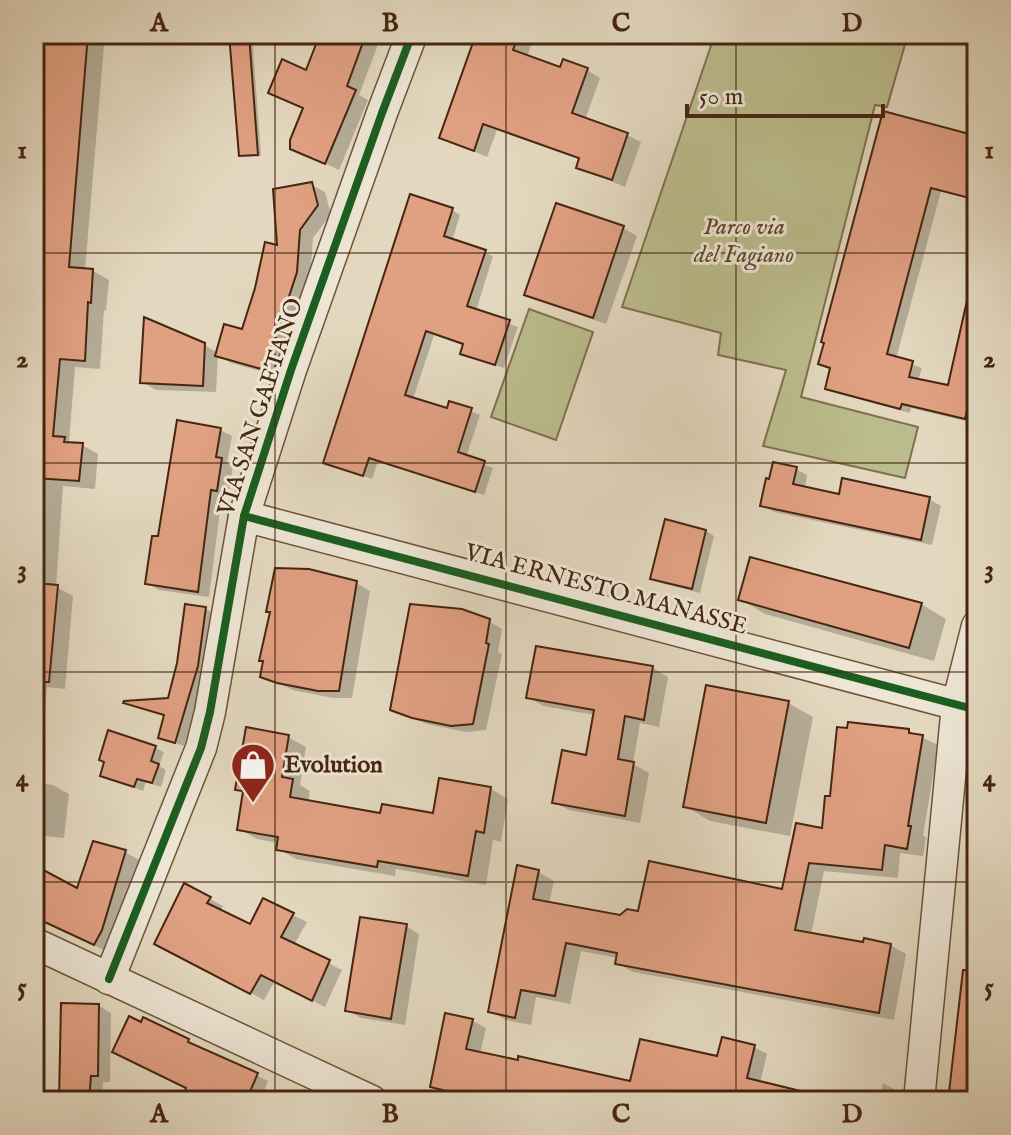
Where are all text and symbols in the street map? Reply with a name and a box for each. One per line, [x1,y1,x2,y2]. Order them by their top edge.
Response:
text: A [149,7,169,40]
text: B [381,7,399,40]
text: C [612,7,631,40]
text: D [842,7,863,40]
scale bar [687,68,883,118]
text: 50 m [699,82,743,113]
text: 1 [17,134,27,167]
text: 1 [984,134,994,167]
park label: Parco via del Fagiano [693,212,794,271]
street label: VIA SAN GAETANO [211,294,311,521]
text: 2 [16,343,28,376]
text: 2 [983,343,995,376]
street label: VIA ERNESTO MANASSE [460,537,751,643]
text: 3 [17,553,27,586]
text: 3 [984,553,994,586]
shop icon: Evolution [229,741,277,804]
place label: Evolution [284,750,383,781]
text: 4 [16,762,30,795]
text: 4 [983,762,997,795]
text: 5 [17,971,27,1004]
text: 5 [984,971,994,1004]
text: A [149,1098,169,1131]
text: B [381,1098,399,1131]
text: C [612,1098,631,1131]
text: D [842,1098,863,1131]

